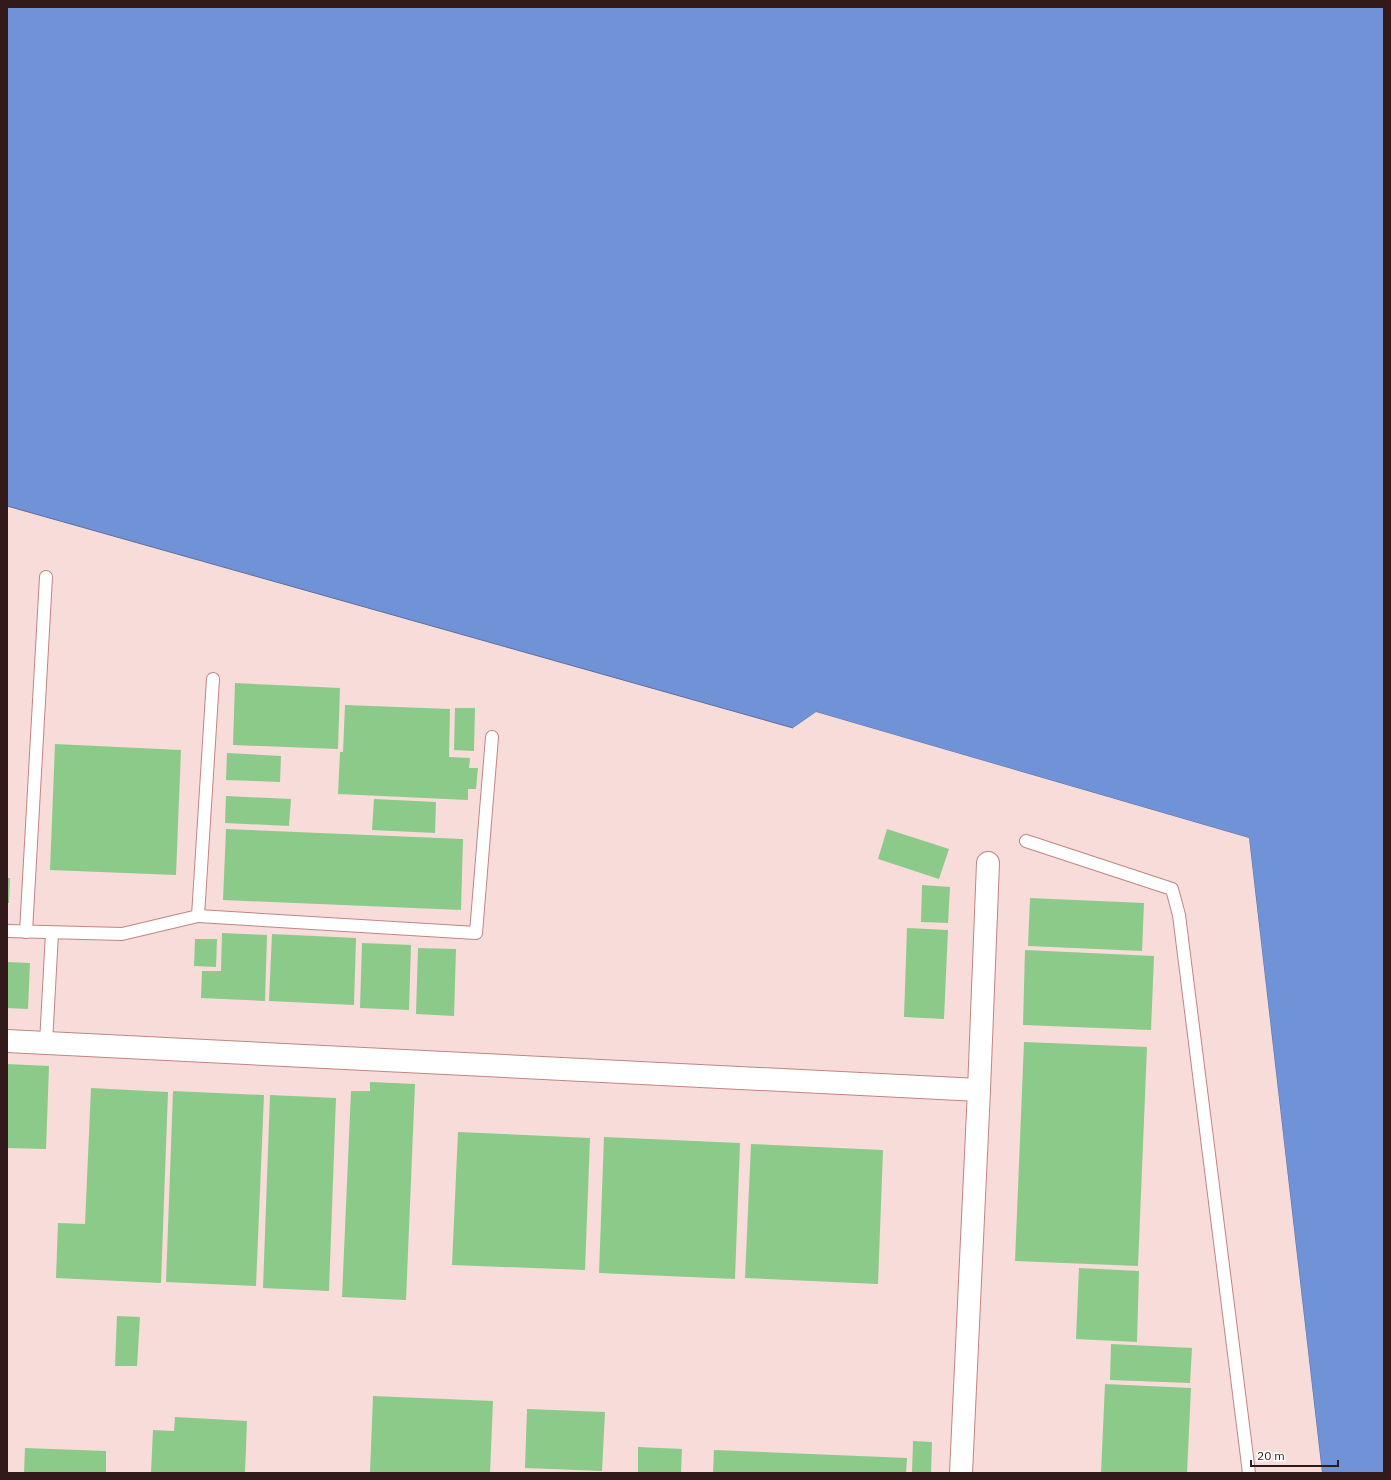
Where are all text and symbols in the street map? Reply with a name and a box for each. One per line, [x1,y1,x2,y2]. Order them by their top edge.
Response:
scale bar [1251,1442,1338,1468]
text: 20 m [1257,1448,1285,1463]

